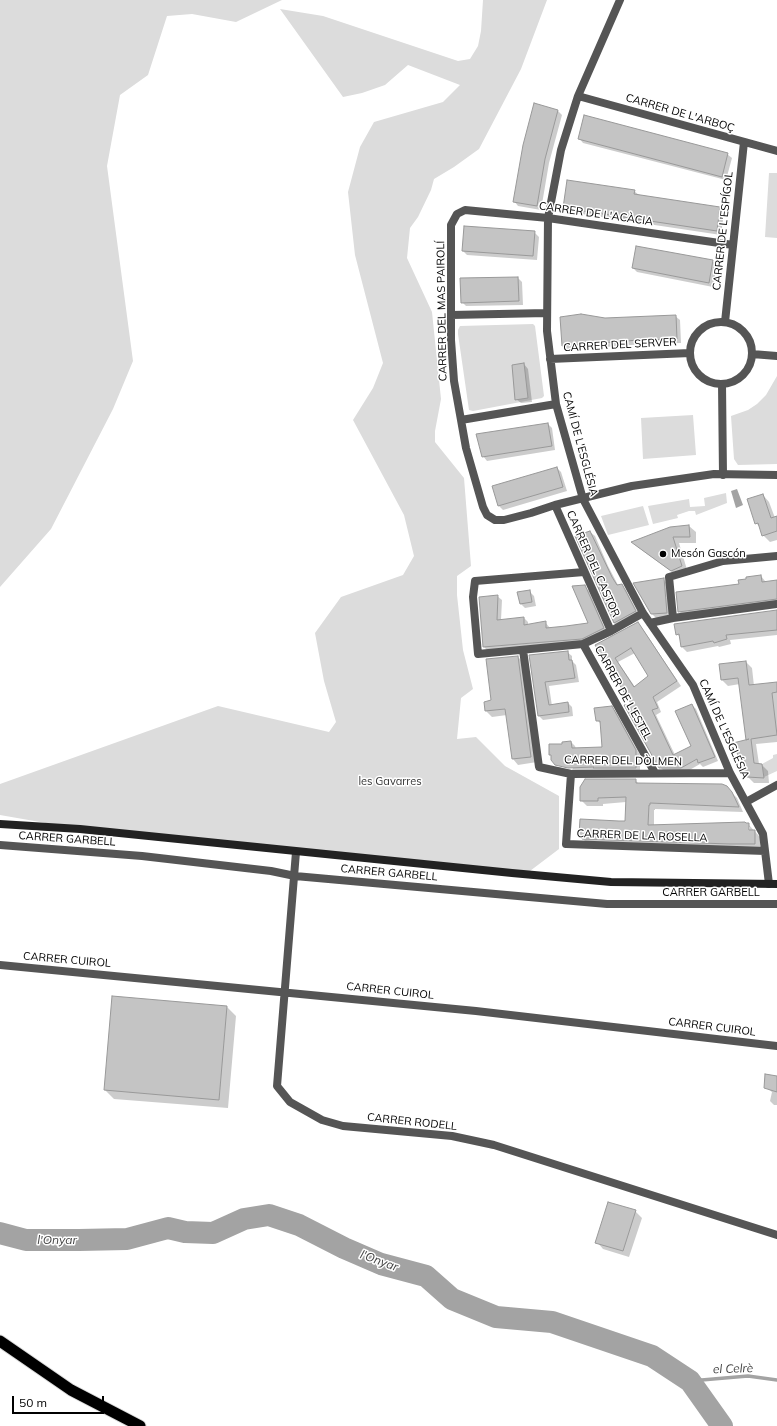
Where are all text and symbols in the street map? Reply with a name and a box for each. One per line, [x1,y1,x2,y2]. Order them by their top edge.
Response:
street label: CARRER DE L'ARBOÇ [624,91,736,135]
street label: CARRER DE L'ESPÍGOL [710,171,736,291]
street label: CARRER DE L'ACÀCIA [538,199,654,229]
street label: CARRER DEL MAS PAIROLÍ [434,241,450,381]
street label: CARRER DEL SERVER [563,335,677,355]
street label: CAMÍ DE L'ESGLÉSIA [560,390,600,498]
street label: CARRER DEL CASTOR [563,509,623,619]
place label: Mesón Gascón [671,547,746,561]
marker: Mesón Gascón [658,549,668,559]
street label: CARRER DE L'ESTEL [592,644,654,742]
street label: CAMÍ DE L'ESGLÉSIA [696,677,752,781]
street label: CARRER DEL DÒLMEN [564,753,682,769]
park label: les Gavarres [358,775,422,789]
street label: CARRER DE LA ROSELLA [576,827,708,845]
street label: CARRER GARBELL [18,829,116,849]
street label: CARRER GARBELL [340,862,438,884]
street label: CARRER GARBELL [662,886,760,900]
street label: CARRER CUIROL [23,950,111,970]
street label: CARRER CUIROL [346,980,434,1002]
street label: CARRER CUIROL [668,1015,756,1039]
street label: CARRER RODELL [366,1111,458,1133]
water label: l'Onyar [37,1233,77,1247]
water label: l'Onyar [358,1247,400,1275]
water label: el Celrè [713,1361,753,1377]
scale bar [14,1388,106,1414]
text: 50 m [19,1395,47,1410]

